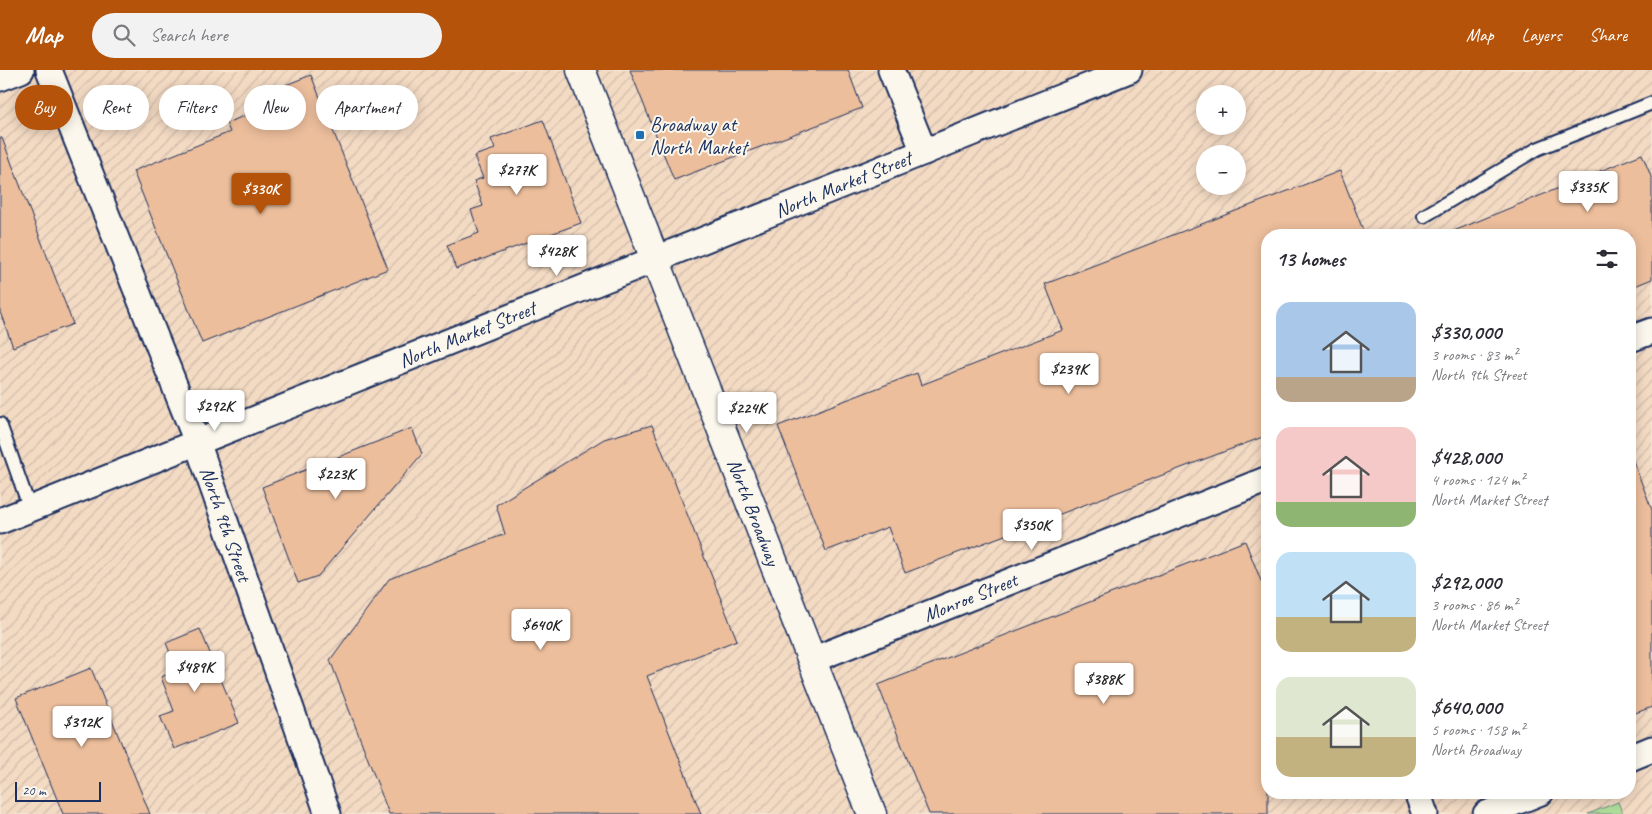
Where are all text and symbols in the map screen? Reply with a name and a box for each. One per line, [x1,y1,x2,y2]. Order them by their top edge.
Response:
search box [92,13,442,58]
text: Map [25,20,62,50]
icon: search [110,21,138,49]
text: Search here [150,23,228,47]
text: Map [1466,24,1494,46]
text: Layers [1522,24,1561,46]
text: Share [1589,24,1627,46]
chip: Buy [15,85,73,130]
chip: Rent [83,85,149,130]
chip: Filters [159,85,234,130]
chip: New [244,85,306,130]
chip: Apartment [316,85,418,130]
map controls [1196,85,1246,195]
button: + [1196,85,1246,135]
place label: Broadway at North Market [650,112,750,160]
marker: Broadway at North Market [634,129,646,141]
street label: North Market Street [771,144,918,223]
button: − [1196,145,1246,195]
pin: $277K [482,154,552,196]
text: $277K [499,160,535,180]
pin: $335K [1553,170,1623,213]
pin: $330K [226,172,296,215]
text: $335K [1570,177,1606,197]
text: $330K [243,179,279,199]
pin: $428K [522,234,592,277]
text: $428K [539,241,575,261]
icon: filters [1593,245,1621,273]
text: 13 homes [1276,246,1345,272]
street label: North Market Street [395,294,542,373]
text: $330,000 [1431,319,1501,345]
icon: home [1316,322,1376,382]
text: 3 rooms · 83 m² [1431,345,1517,365]
pin: $239K [1034,352,1104,395]
text: $239K [1051,359,1087,379]
text: North 9th Street [1431,365,1527,385]
pin: $292K [180,390,250,432]
pin: $224K [712,392,782,434]
text: $292K [197,396,233,416]
text: $224K [729,398,765,418]
text: $428,000 [1431,444,1501,470]
icon: home [1316,447,1376,507]
street label: North Broadway [722,455,786,571]
pin: $223K [301,458,371,500]
street label: North 9th Street [194,464,258,587]
text: $223K [318,464,354,484]
text: 4 rooms · 124 m² [1431,470,1525,490]
text: North Market Street [1431,490,1547,510]
pin: $350K [997,508,1067,551]
text: $350K [1014,515,1050,535]
street label: Monroe Street [920,566,1023,628]
text: $292,000 [1431,569,1501,595]
icon: home [1316,572,1376,632]
text: 3 rooms · 86 m² [1431,595,1517,615]
pin: $640K [506,608,576,651]
text: $640K [522,615,560,635]
text: North Market Street [1431,615,1547,635]
pin: $489K [160,650,230,693]
text: $489K [177,657,213,677]
pin: $388K [1069,662,1139,705]
text: $388K [1086,669,1122,689]
text: $640,000 [1431,694,1502,720]
icon: home [1316,697,1376,757]
pin: $312K [47,706,117,748]
text: $312K [64,712,100,732]
text: 5 rooms · 158 m² [1431,720,1525,740]
text: North Broadway [1431,740,1521,760]
scale bar [15,779,101,802]
text: 20 m [22,782,46,799]

